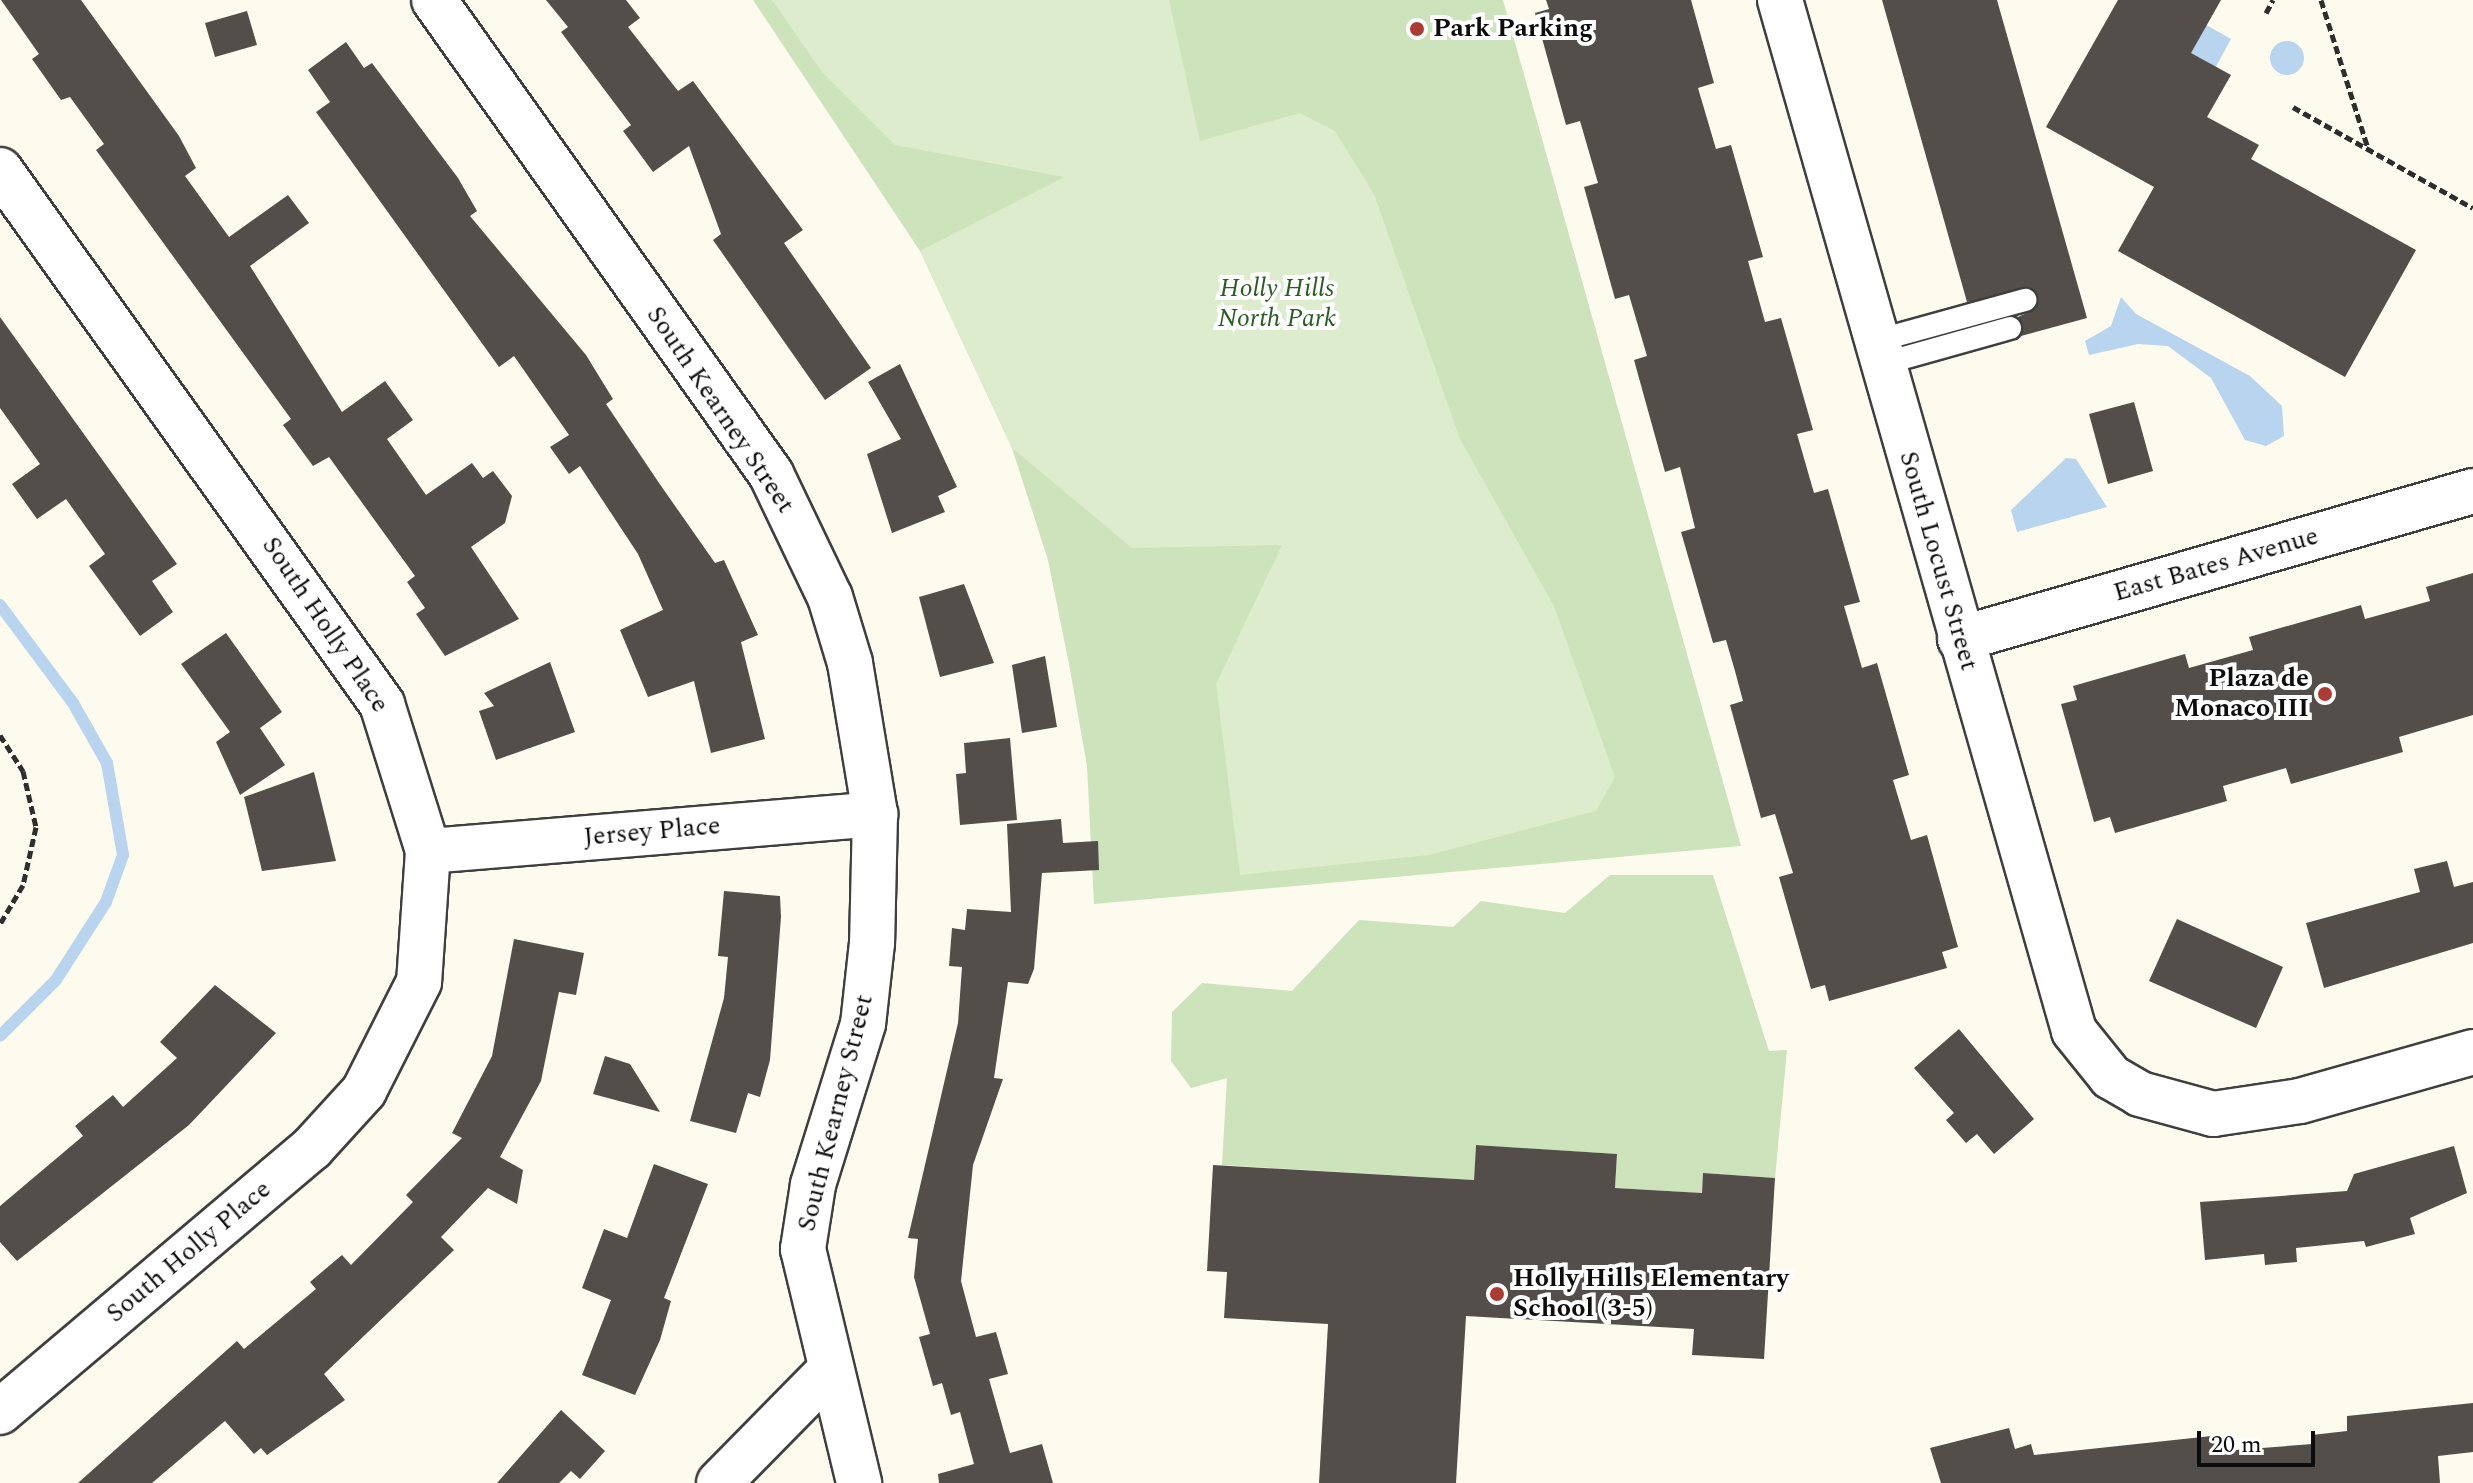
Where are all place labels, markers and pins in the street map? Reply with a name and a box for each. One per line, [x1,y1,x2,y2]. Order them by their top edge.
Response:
place label: Park Parking [1433,13,1593,45]
marker: Park Parking [1408,20,1426,38]
place label: Plaza de Monaco III [2174,663,2309,724]
marker: Plaza de Monaco III [2316,685,2334,703]
place label: Holly Hills Elementary School (3-5) [1513,1263,1789,1324]
marker: Holly Hills Elementary School (3-5) [1488,1285,1506,1303]

